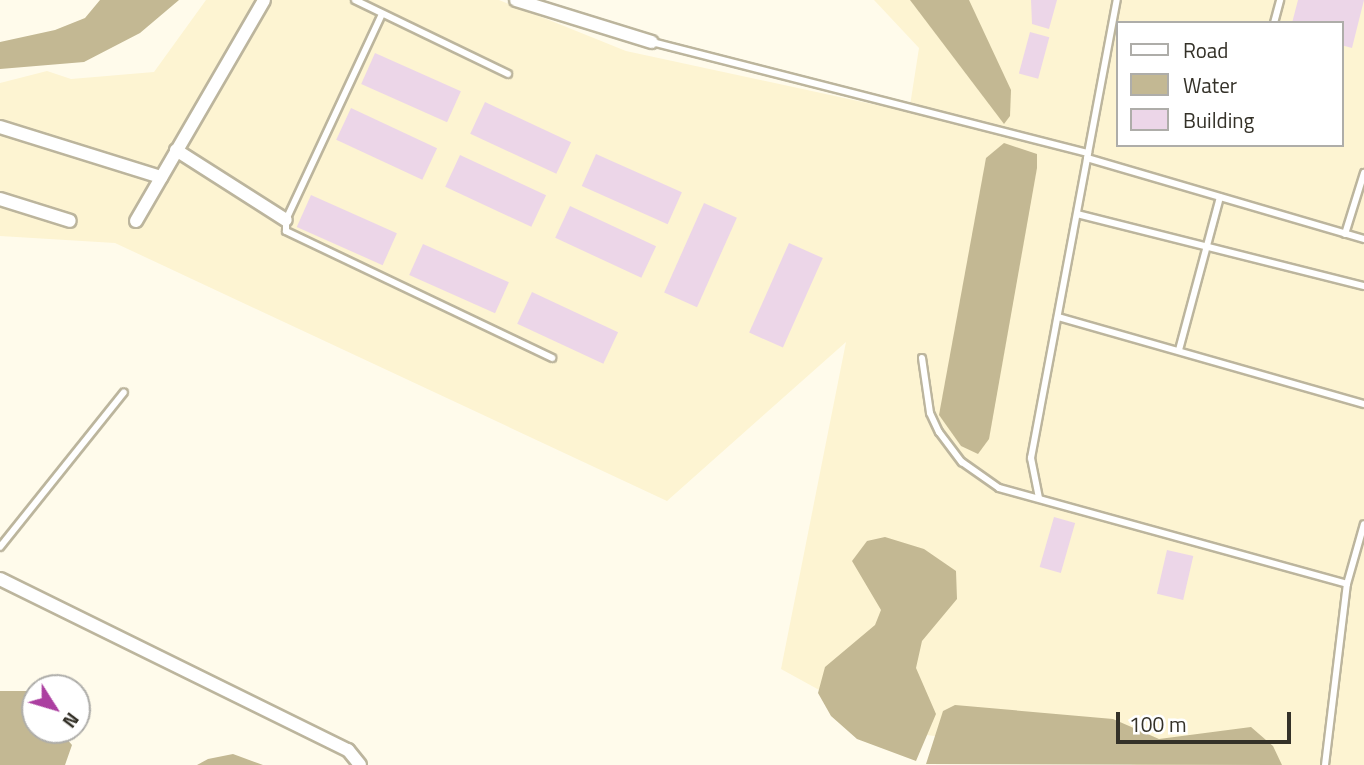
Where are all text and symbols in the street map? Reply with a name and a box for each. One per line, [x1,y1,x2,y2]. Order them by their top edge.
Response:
legend [1116,21,1343,147]
text: Road [1183,34,1228,66]
text: Water [1183,69,1237,101]
text: Building [1183,104,1254,136]
north arrow [21,674,91,744]
scale bar [1119,698,1294,742]
text: N [56,707,87,735]
text: 100 m [1129,708,1186,740]

